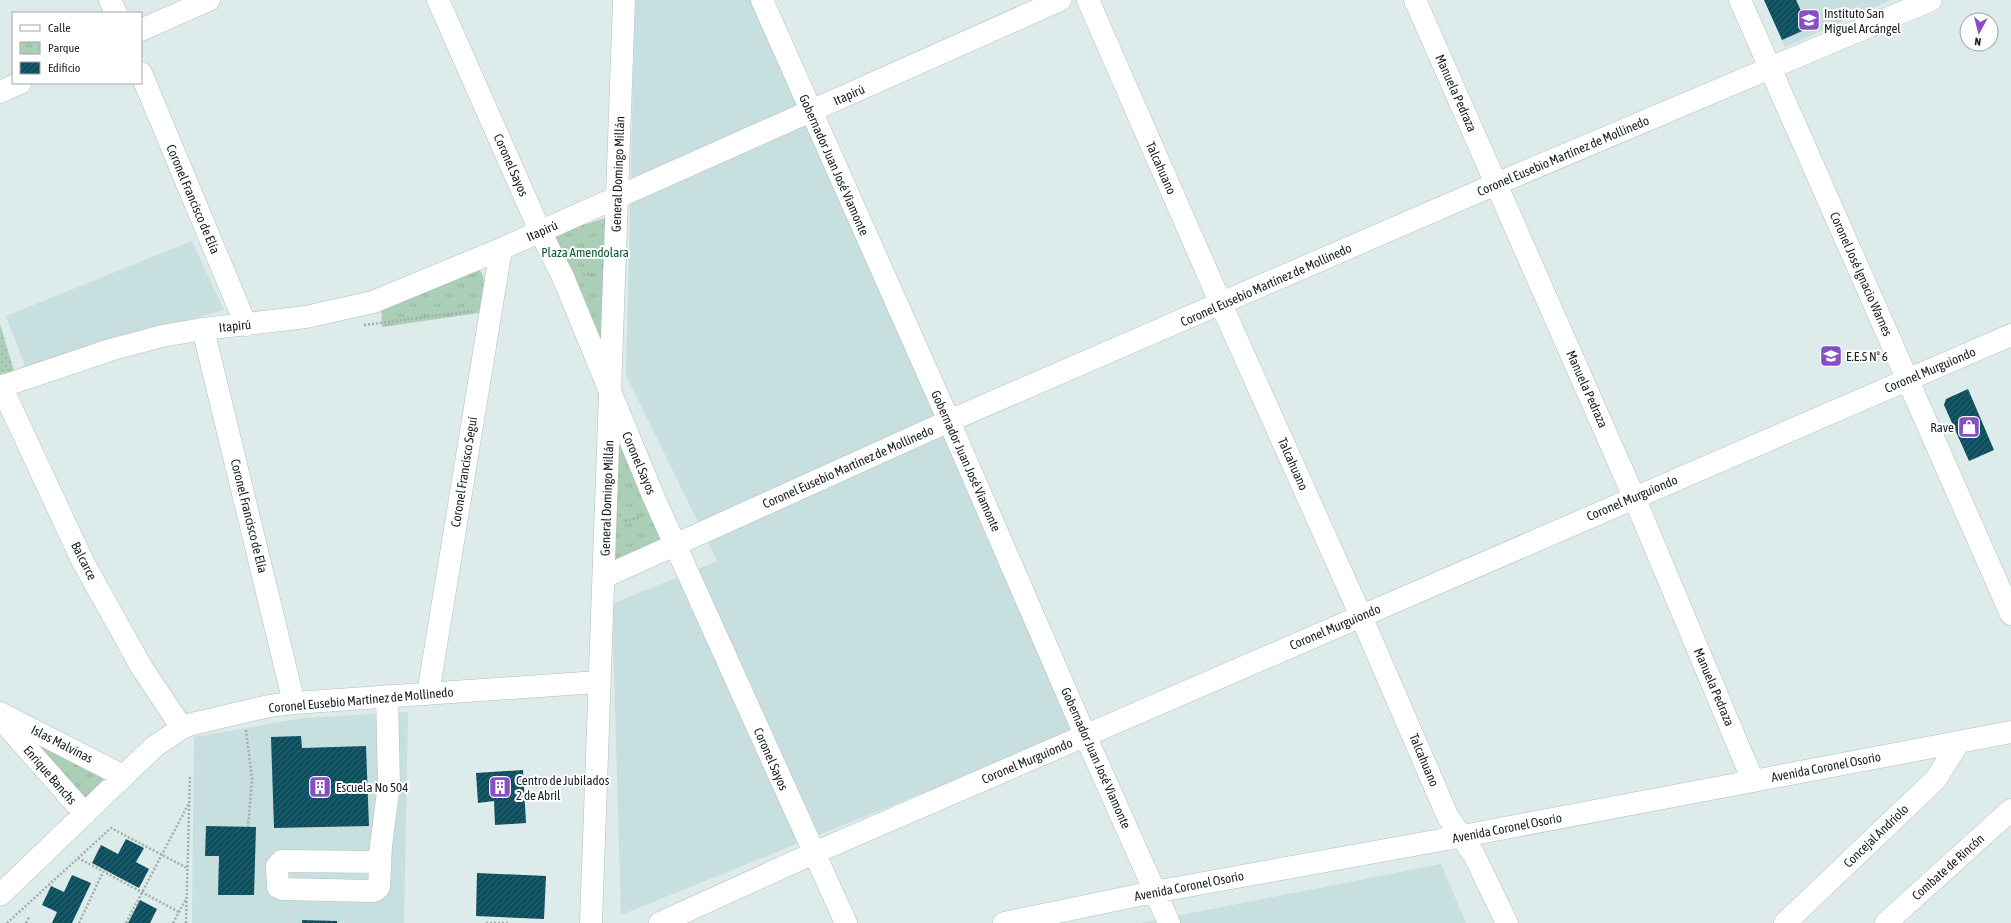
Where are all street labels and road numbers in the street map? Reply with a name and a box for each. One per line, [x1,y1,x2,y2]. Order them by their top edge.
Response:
street label: Manuela Pedraza [1432,52,1480,134]
street label: Itapirú [831,82,867,108]
street label: Gobernador Juan José Viamonte [796,92,872,238]
street label: Coronel Eusebio Martínez de Mollinedo [1475,113,1651,199]
street label: General Domingo Millán [608,116,628,232]
street label: Coronel Sayos [491,131,532,199]
street label: Talcahuano [1143,139,1179,197]
street label: Coronel Francisco de Elía [163,142,223,256]
street label: Coronel José Ignacio Warnes [1827,209,1895,339]
street label: Itapirú [524,218,560,244]
street label: Coronel Eusebio Martínez de Mollinedo [1178,240,1354,330]
street label: Itapirú [218,317,252,335]
street label: Coronel Murguiondo [1882,344,1978,396]
street label: Manuela Pedraza [1563,348,1611,430]
street label: Gobernador Juan José Viamonte [928,388,1004,534]
street label: Coronel Francisco Seguí [448,416,480,528]
street label: Coronel Eusebio Martínez de Mollinedo [760,422,936,512]
street label: Coronel Sayos [619,429,659,497]
street label: Talcahuano [1275,435,1311,493]
street label: General Domingo Millán [597,440,617,556]
street label: Coronel Francisco de Elía [228,457,270,575]
street label: Coronel Murguiondo [1584,472,1680,524]
street label: Balcarce [68,539,100,583]
street label: Coronel Murguiondo [1287,601,1383,653]
street label: Manuela Pedraza [1691,646,1737,728]
street label: Coronel Eusebio Martínez de Mollinedo [268,684,454,716]
street label: Gobernador Juan José Viamonte [1058,685,1134,831]
street label: Islas Malvinas [29,722,96,766]
street label: Coronel Sayos [751,725,792,793]
street label: Talcahuano [1406,731,1442,789]
street label: Coronel Murguiondo [979,735,1075,787]
street label: Enrique Banchs [20,743,80,808]
street label: Avenida Coronel Osorio [1770,749,1882,785]
street label: Concejal Andriolo [1840,801,1912,871]
street label: Avenida Coronel Osorio [1451,810,1563,846]
street label: Combate de Rincón [1909,831,1987,903]
street label: Avenida Coronel Osorio [1133,868,1245,904]

